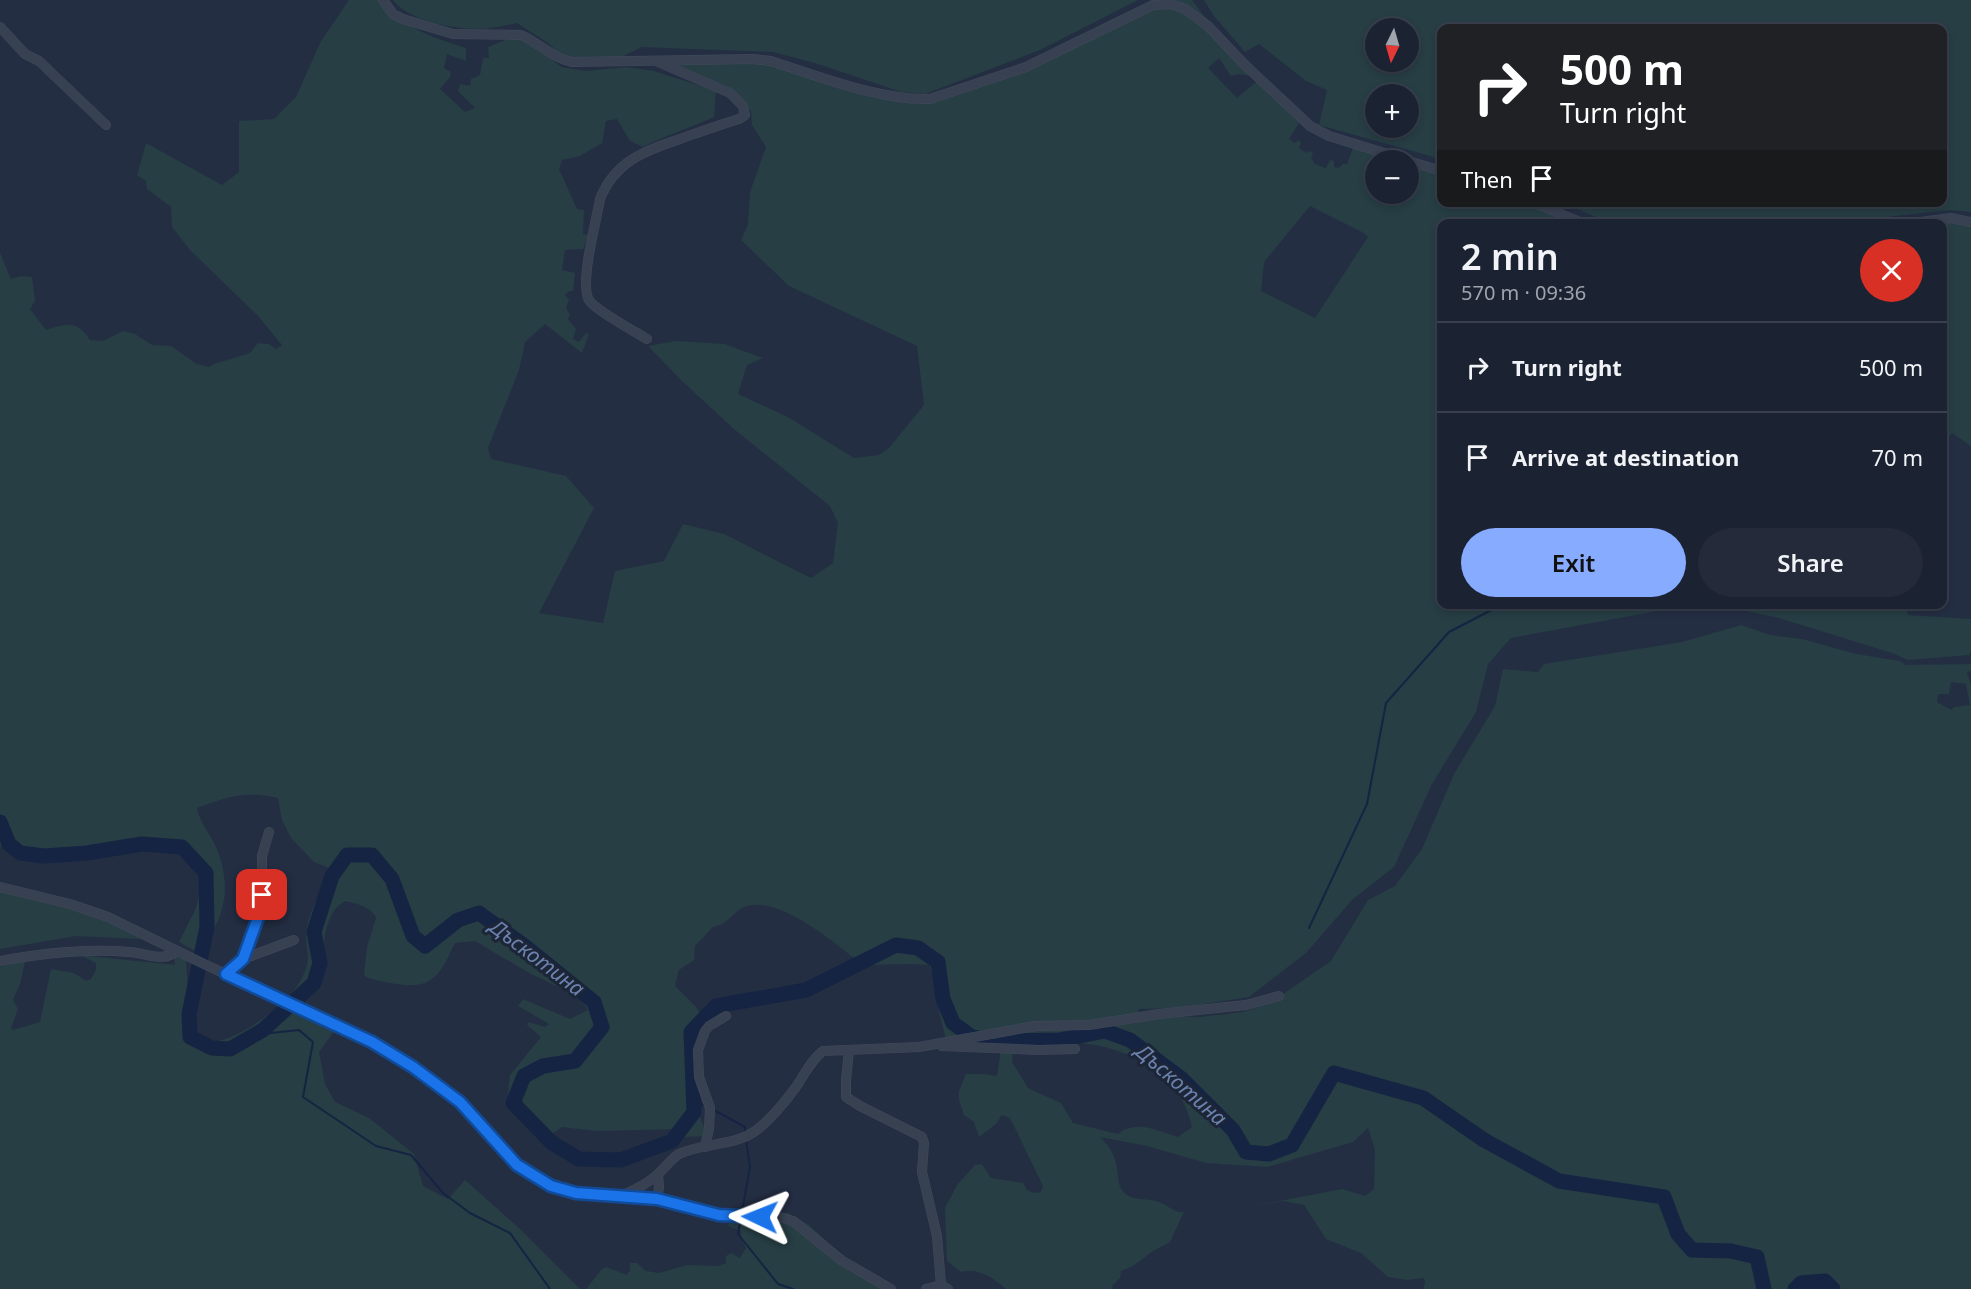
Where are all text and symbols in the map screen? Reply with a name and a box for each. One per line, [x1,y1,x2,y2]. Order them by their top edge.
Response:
north arrow [1365,18,1419,72]
map controls [1365,18,1419,204]
text: 500 m [1560,40,1684,97]
icon: right [1461,48,1539,126]
button: + [1365,84,1419,138]
text: Turn right [1560,94,1686,131]
button: − [1365,150,1419,204]
icon: arrive [1525,162,1558,195]
text: Then [1461,164,1513,194]
text: 2 min [1461,232,1559,281]
button: close [1860,239,1923,302]
text: 570 m · 09:36 [1461,279,1586,306]
icon: right [1461,351,1494,384]
text: Turn right [1512,352,1622,382]
text: 500 m [1859,352,1923,382]
icon: arrive [1461,441,1494,474]
text: Arrive at destination [1512,442,1739,472]
text: 70 m [1872,442,1923,472]
button: Exit [1461,528,1686,597]
button: Share [1698,528,1923,597]
pin [236,869,287,920]
icon: arrive [245,878,278,911]
water label: Дъскотина [483,911,591,1002]
water label: Дъскотина [1129,1036,1233,1132]
position arrow [728,1185,792,1249]

